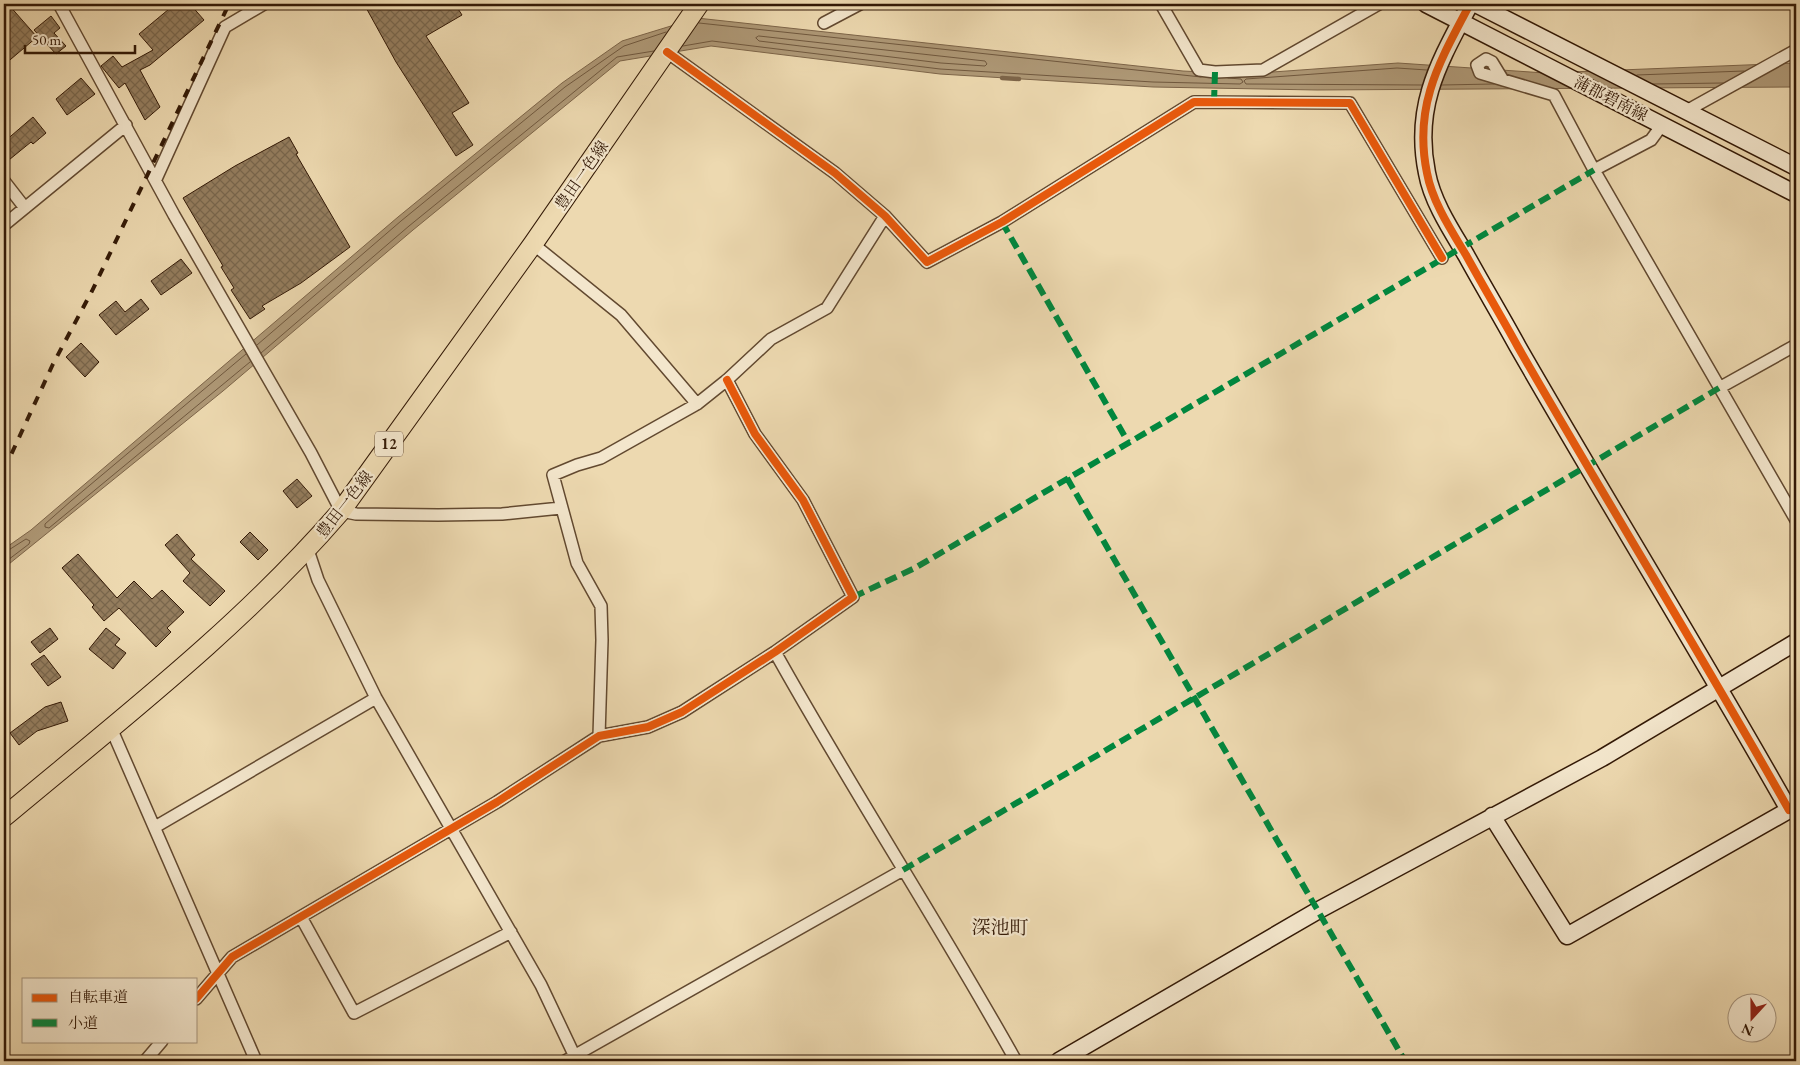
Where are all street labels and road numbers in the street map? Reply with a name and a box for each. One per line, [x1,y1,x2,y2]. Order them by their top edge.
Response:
street label: 蒲郡碧南線 [1570,71,1651,126]
street label: 豊田一色線 [550,136,613,214]
road number: 12 [375,432,403,456]
street label: 豊田一色線 [311,466,377,542]

